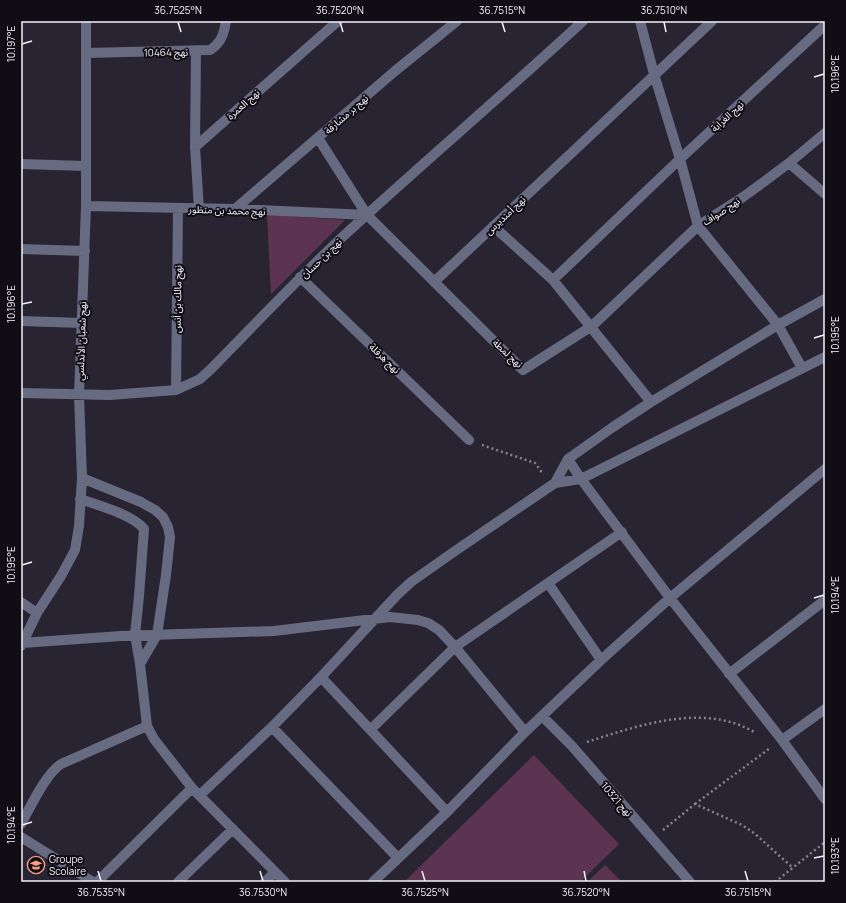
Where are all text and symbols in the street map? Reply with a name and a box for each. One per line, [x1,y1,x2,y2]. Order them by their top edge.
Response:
text: 36.7525°N [154,3,202,17]
text: 36.7520°N [316,3,364,17]
text: 36.7515°N [479,3,525,17]
text: 36.7510°N [641,3,687,17]
text: 10.197°E [4,25,18,62]
street label: نهج 10464 [144,45,189,60]
text: 10.196°E [828,55,842,93]
street label: نهج العمرة [224,85,263,123]
street label: نهج بر مشارقة [321,91,372,138]
street label: نهج الغرابة [708,97,747,136]
street label: نهج أمنديرس [481,192,529,238]
street label: نهج صواف [699,193,743,229]
street label: نهج محمد بن منظور [187,202,266,219]
street label: نهج بن حسان [297,235,346,282]
street label: نهج مالك بن أنس [169,265,186,333]
text: 10.196°E [4,285,18,323]
street label: نهج شعبان الأندلسي [73,301,91,381]
text: 10.195°E [828,316,842,354]
street label: نهج لمطة [489,335,526,372]
street label: نهج هرقلة [366,340,404,377]
text: 10.195°E [4,546,18,584]
text: 10.194°E [828,576,842,614]
street label: نهج 10321 [597,779,636,820]
text: 10.194°E [4,806,18,844]
text: 10.193°E [828,837,842,875]
place label: Groupe Scolaire [49,852,86,878]
school or university icon: Groupe Scolaire [26,855,46,875]
text: 36.7535°N [77,885,125,899]
text: 36.7530°N [239,885,287,899]
text: 36.7525°N [401,885,449,899]
text: 36.7520°N [562,885,610,899]
text: 36.7515°N [725,885,771,899]

